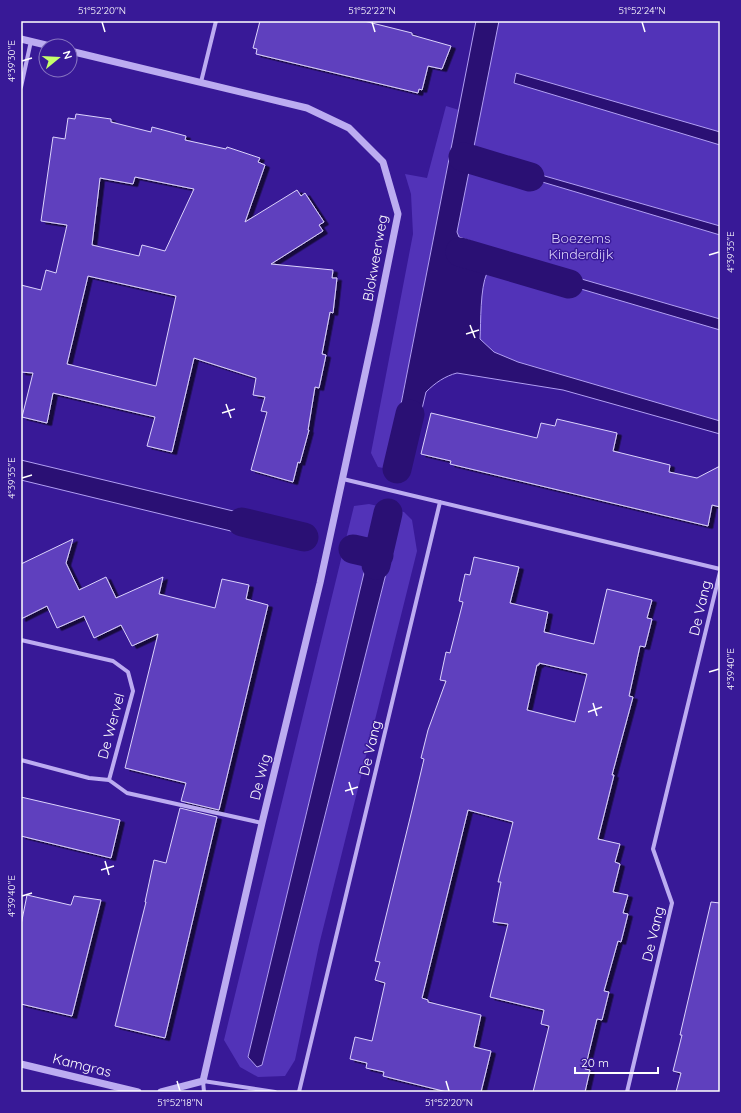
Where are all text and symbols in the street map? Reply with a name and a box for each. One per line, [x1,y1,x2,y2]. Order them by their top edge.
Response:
text: 51°52'20"N [78,4,126,17]
text: 51°52'22"N [348,4,396,17]
text: 51°52'24"N [618,4,666,17]
north arrow [38,38,78,78]
text: 4°39'30"E [5,40,18,82]
text: N [60,49,75,61]
street label: Blokweerweg [359,213,391,303]
park label: Boezems Kinderdijk [549,229,613,263]
text: 4°39'35"E [724,231,737,273]
text: 4°39'35"E [5,457,18,499]
street label: De Vang [685,579,715,637]
text: 4°39'40"E [724,648,737,690]
street label: De Wervel [94,691,128,761]
street label: De Vang [355,719,385,777]
street label: De Wig [246,752,274,802]
text: 4°39'40"E [5,875,18,917]
street label: De Vang [638,905,668,963]
street label: Kamgras [51,1049,113,1081]
scale bar [575,1049,658,1075]
text: 20 m [581,1055,609,1070]
text: 51°52'18"N [157,1096,203,1109]
text: 51°52'20"N [425,1096,473,1109]

